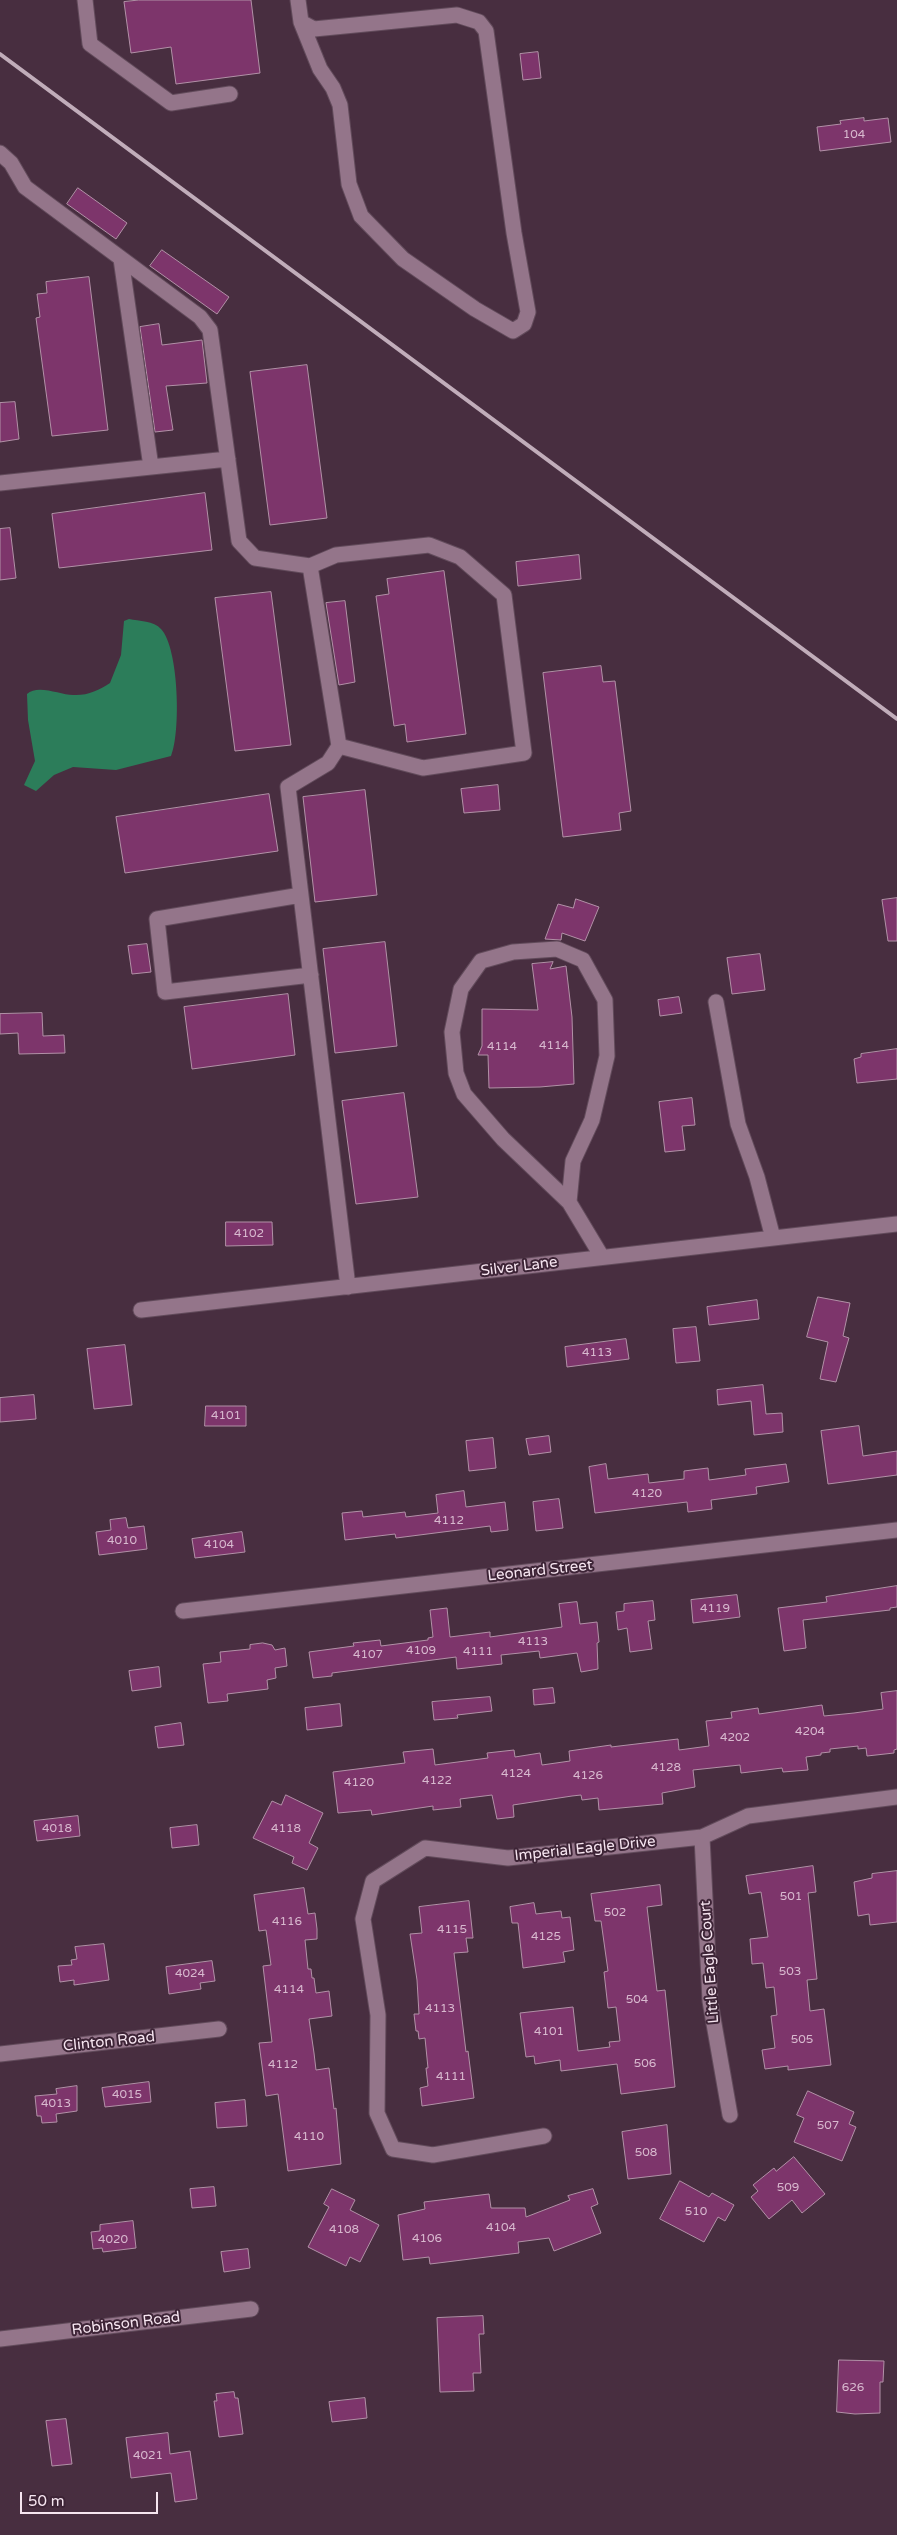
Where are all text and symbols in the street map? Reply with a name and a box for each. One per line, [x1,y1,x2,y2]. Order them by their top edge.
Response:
house number: 104 [843,128,865,142]
house number: 4114 [539,1039,569,1053]
house number: 4114 [487,1040,517,1054]
house number: 4102 [234,1227,264,1241]
street label: Silver Lane [480,1253,558,1281]
house number: 4113 [582,1346,612,1360]
house number: 4101 [211,1409,241,1423]
house number: 4120 [632,1487,662,1501]
house number: 4112 [434,1514,464,1528]
house number: 4010 [107,1534,137,1548]
house number: 4104 [204,1538,234,1552]
street label: Leonard Street [487,1557,593,1585]
house number: 4119 [700,1602,730,1616]
house number: 4113 [518,1635,548,1649]
house number: 4109 [406,1644,436,1658]
house number: 4111 [463,1645,493,1659]
house number: 4107 [353,1648,383,1662]
house number: 4204 [795,1725,825,1739]
house number: 4202 [720,1731,750,1745]
house number: 4128 [651,1761,681,1775]
house number: 4124 [501,1767,531,1781]
house number: 4126 [573,1769,603,1783]
house number: 4122 [422,1774,452,1788]
house number: 4120 [344,1776,374,1790]
house number: 4018 [42,1822,72,1836]
house number: 4118 [271,1822,301,1836]
street label: Imperial Eagle Drive [514,1833,656,1865]
house number: 501 [780,1890,802,1904]
street label: Little Eagle Court [697,1900,723,2024]
house number: 502 [604,1906,626,1920]
house number: 4116 [272,1915,302,1929]
house number: 4115 [437,1923,467,1937]
house number: 4125 [531,1930,561,1944]
house number: 503 [779,1965,801,1979]
house number: 4024 [175,1967,205,1981]
house number: 4114 [274,1983,304,1997]
house number: 504 [626,1993,648,2007]
house number: 4113 [425,2002,455,2016]
house number: 4101 [534,2025,564,2039]
street label: Clinton Road [62,2028,156,2056]
house number: 505 [791,2033,813,2047]
house number: 506 [634,2057,656,2071]
house number: 4112 [268,2058,298,2072]
house number: 4111 [436,2070,466,2084]
house number: 4015 [112,2088,142,2102]
house number: 4013 [41,2097,71,2111]
house number: 507 [817,2119,839,2133]
house number: 4110 [294,2130,324,2144]
house number: 508 [635,2146,657,2160]
house number: 509 [777,2181,799,2195]
house number: 510 [685,2205,707,2219]
house number: 4104 [486,2221,516,2235]
house number: 4108 [329,2223,359,2237]
house number: 4106 [412,2232,442,2246]
house number: 4020 [98,2233,128,2247]
street label: Robinson Road [71,2308,181,2340]
house number: 626 [842,2381,864,2395]
house number: 4021 [133,2449,163,2463]
scale bar [22,2482,160,2514]
text: 50 m [28,2492,65,2510]

